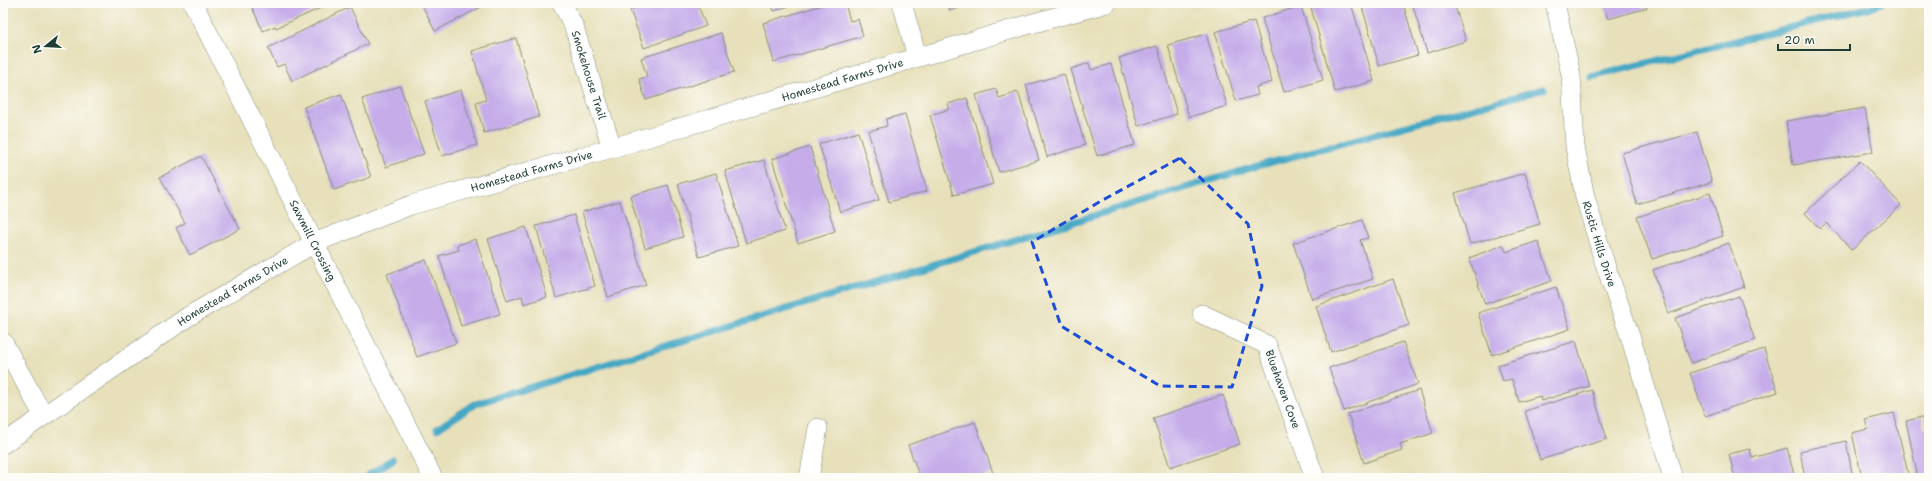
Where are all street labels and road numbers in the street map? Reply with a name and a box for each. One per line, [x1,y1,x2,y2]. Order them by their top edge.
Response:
street label: Smokehouse Trail [568,29,610,122]
street label: Homestead Farms Drive [780,54,905,105]
street label: Homestead Farms Drive [469,146,594,195]
street label: Sawmill Crossing [286,197,340,284]
street label: Rustic Hills Drive [1579,199,1620,289]
street label: Homestead Farms Drive [174,252,291,330]
street label: Bluehaven Cove [1262,348,1304,431]

